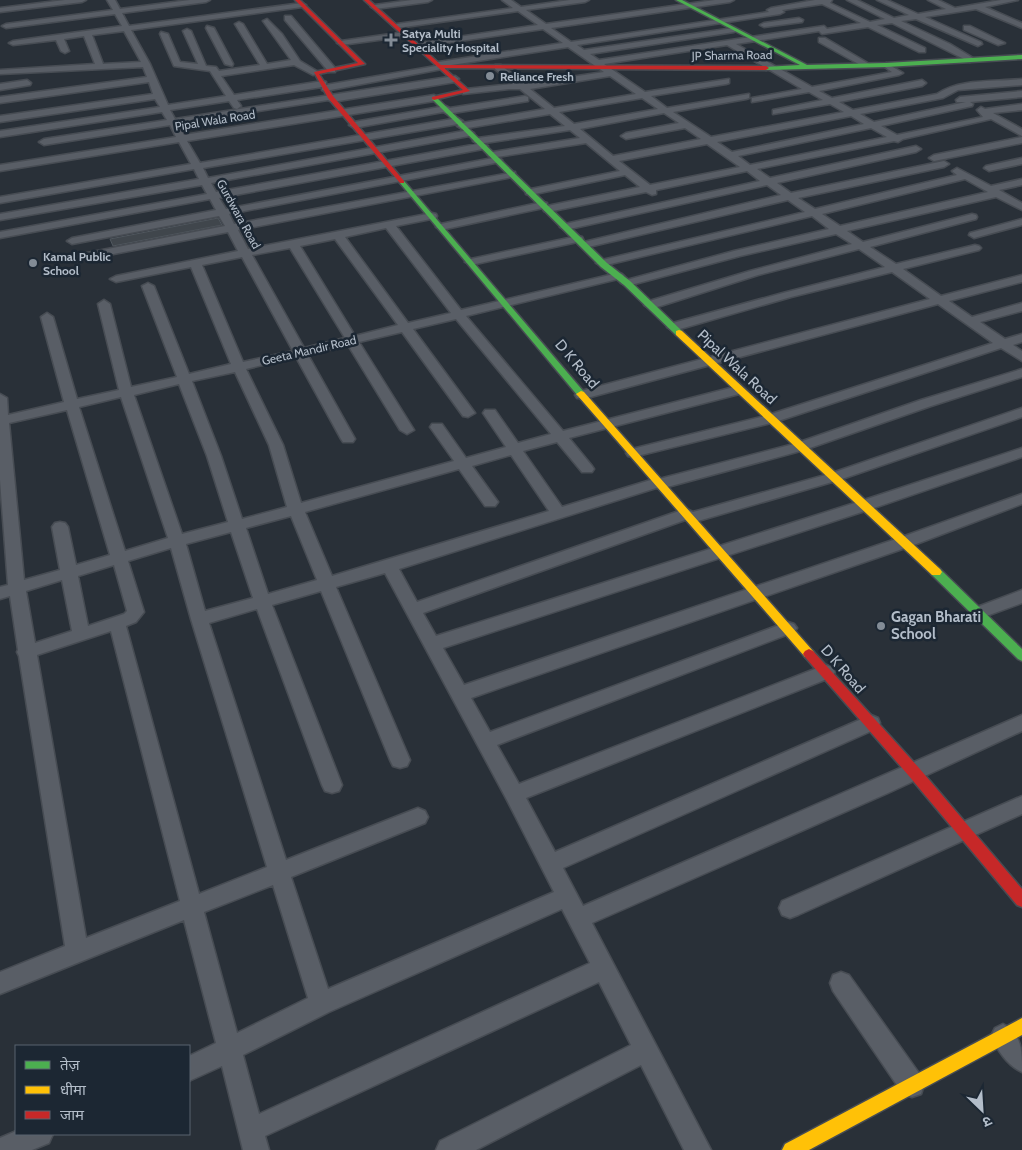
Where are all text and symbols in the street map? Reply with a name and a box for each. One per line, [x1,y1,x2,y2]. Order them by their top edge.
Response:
place label: Satya Multi Speciality Hospital [402,26,499,55]
marker: Satya Multi Speciality Hospital [384,33,398,47]
street label: JP Sharma Road [691,47,772,63]
place label: Reliance Fresh [500,69,574,84]
marker: Reliance Fresh [484,70,496,82]
street label: Pipal Wala Road [174,106,256,134]
street label: Gurdwara Road [214,177,264,251]
place label: Kamal Public School [43,249,111,278]
marker: Kamal Public School [27,257,39,269]
street label: Pipal Wala Road [694,326,780,408]
street label: Geeta Mandir Road [260,332,358,368]
street label: D K Road [551,336,603,392]
place label: Gagan Bharati School [891,608,981,643]
marker: Gagan Bharati School [875,620,887,632]
street label: D K Road [817,641,869,697]
legend [15,1045,190,1135]
text: तेज़ [60,1056,81,1074]
text: धीमा [60,1081,87,1099]
north arrow [957,1085,1007,1135]
text: जाम [60,1106,85,1124]
text: उ [979,1112,995,1132]

